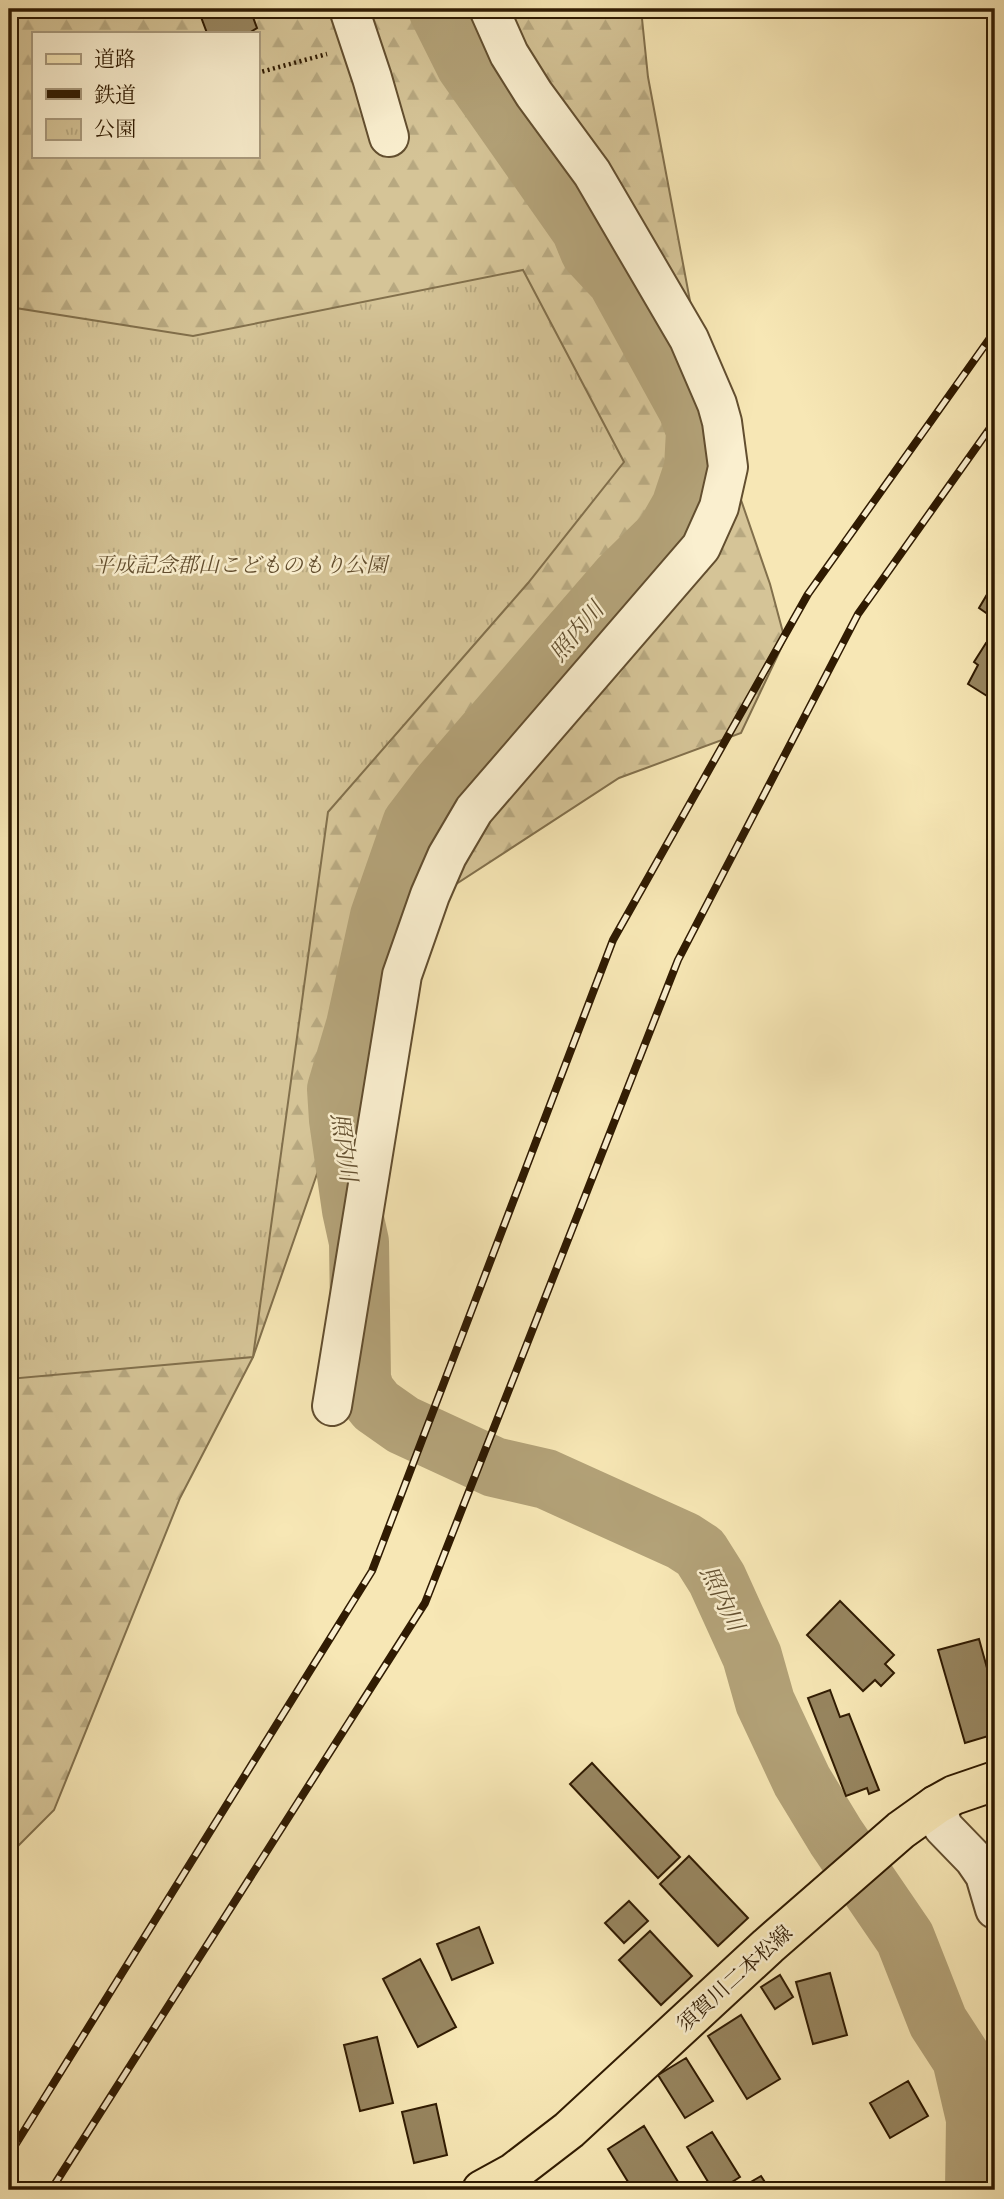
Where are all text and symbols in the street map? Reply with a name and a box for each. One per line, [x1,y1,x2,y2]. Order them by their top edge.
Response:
legend [32,32,259,158]
text: 道路 [94,43,136,74]
text: 鉄道 [94,79,136,110]
text: 公園 [94,113,136,144]
park label: 平成記念郡山こどものもり公園 [93,549,390,580]
water label: 照内川 [541,592,613,668]
water label: 照内川 [324,1111,367,1186]
water label: 照内川 [693,1560,754,1639]
street label: 須賀川二本松線 [669,1917,799,2039]

